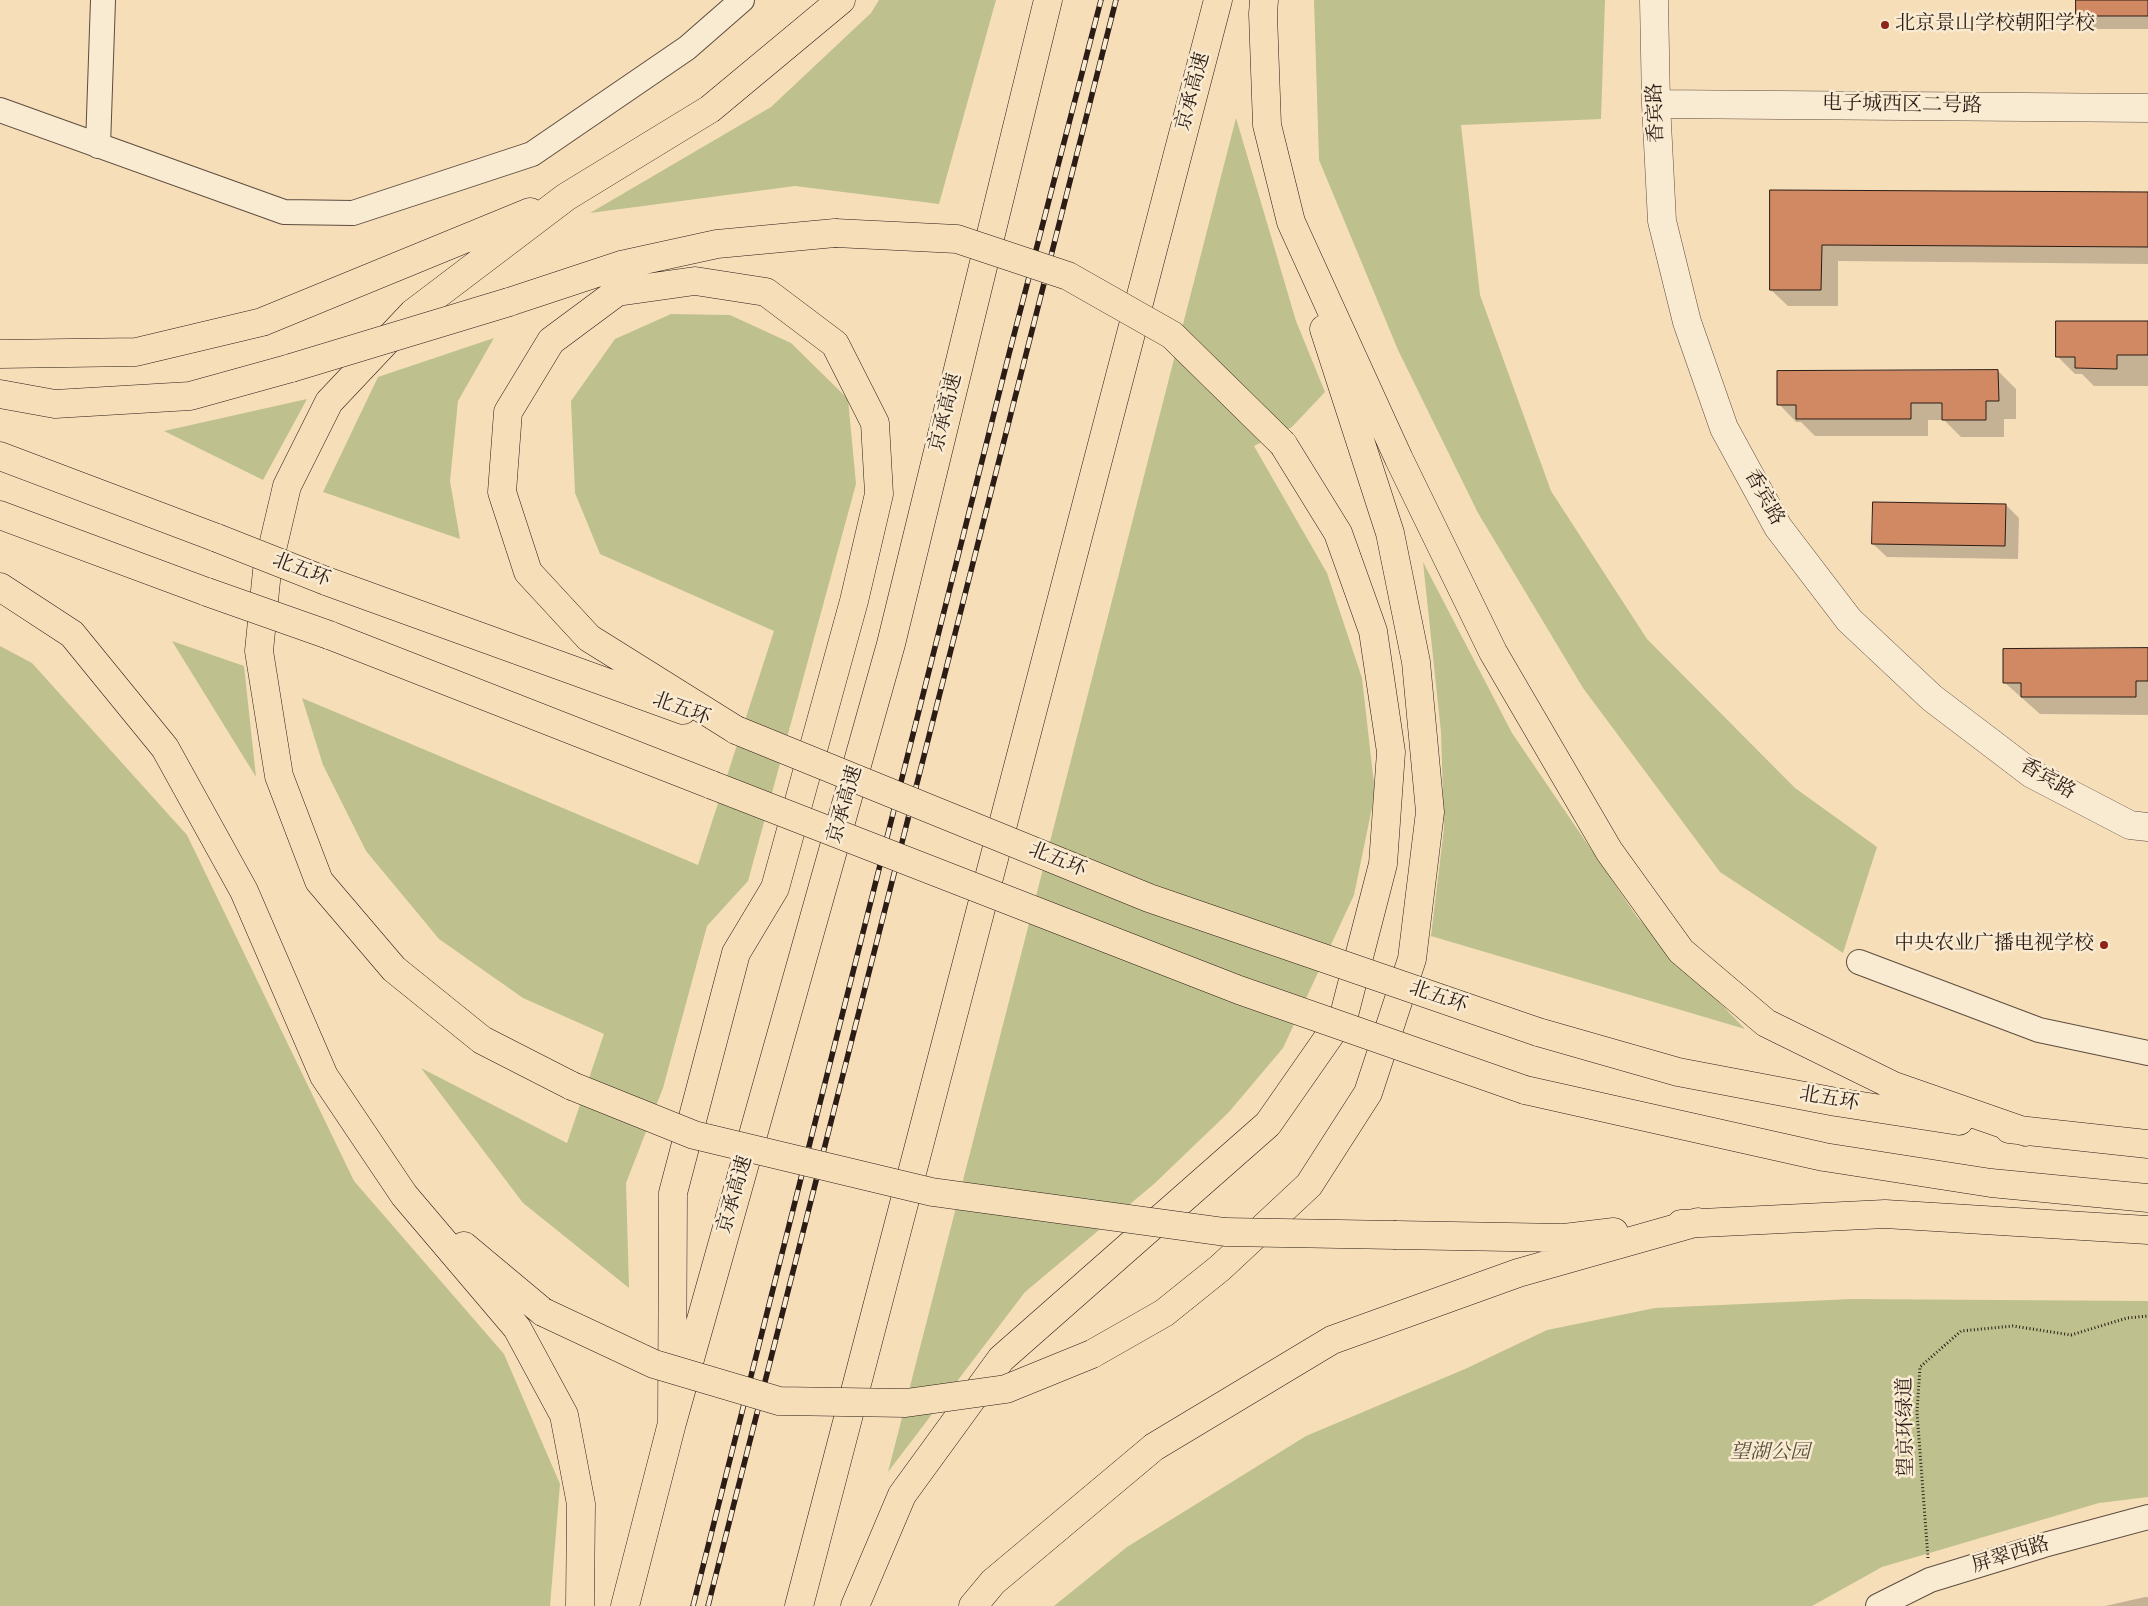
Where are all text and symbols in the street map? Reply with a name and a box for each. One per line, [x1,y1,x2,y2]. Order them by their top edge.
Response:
place label: 北京景山学校朝阳学校 [1895,13,2095,37]
marker: 北京景山学校朝阳学校 [1879,19,1891,31]
street label: 京承高速 [1172,50,1216,134]
street label: 香宾路 [1644,83,1670,143]
street label: 电子城西区二号路 [1822,93,1982,119]
street label: 京承高速 [926,371,968,455]
street label: 香宾路 [1738,466,1788,530]
street label: 北五环 [269,549,333,593]
street label: 北五环 [649,688,713,732]
street label: 香宾路 [2015,755,2079,805]
street label: 京承高速 [823,763,869,847]
street label: 北五环 [1025,839,1089,883]
place label: 中央农业广播电视学校 [1894,933,2094,957]
marker: 中央农业广播电视学校 [2098,939,2110,951]
street label: 北五环 [1406,977,1470,1019]
street label: 北五环 [1797,1083,1861,1117]
street label: 京承高速 [713,1153,759,1237]
street label: 望京环绿道 [1894,1377,1920,1477]
park label: 望湖公园 [1730,1442,1810,1466]
street label: 屏翠西路 [1969,1533,2053,1579]

